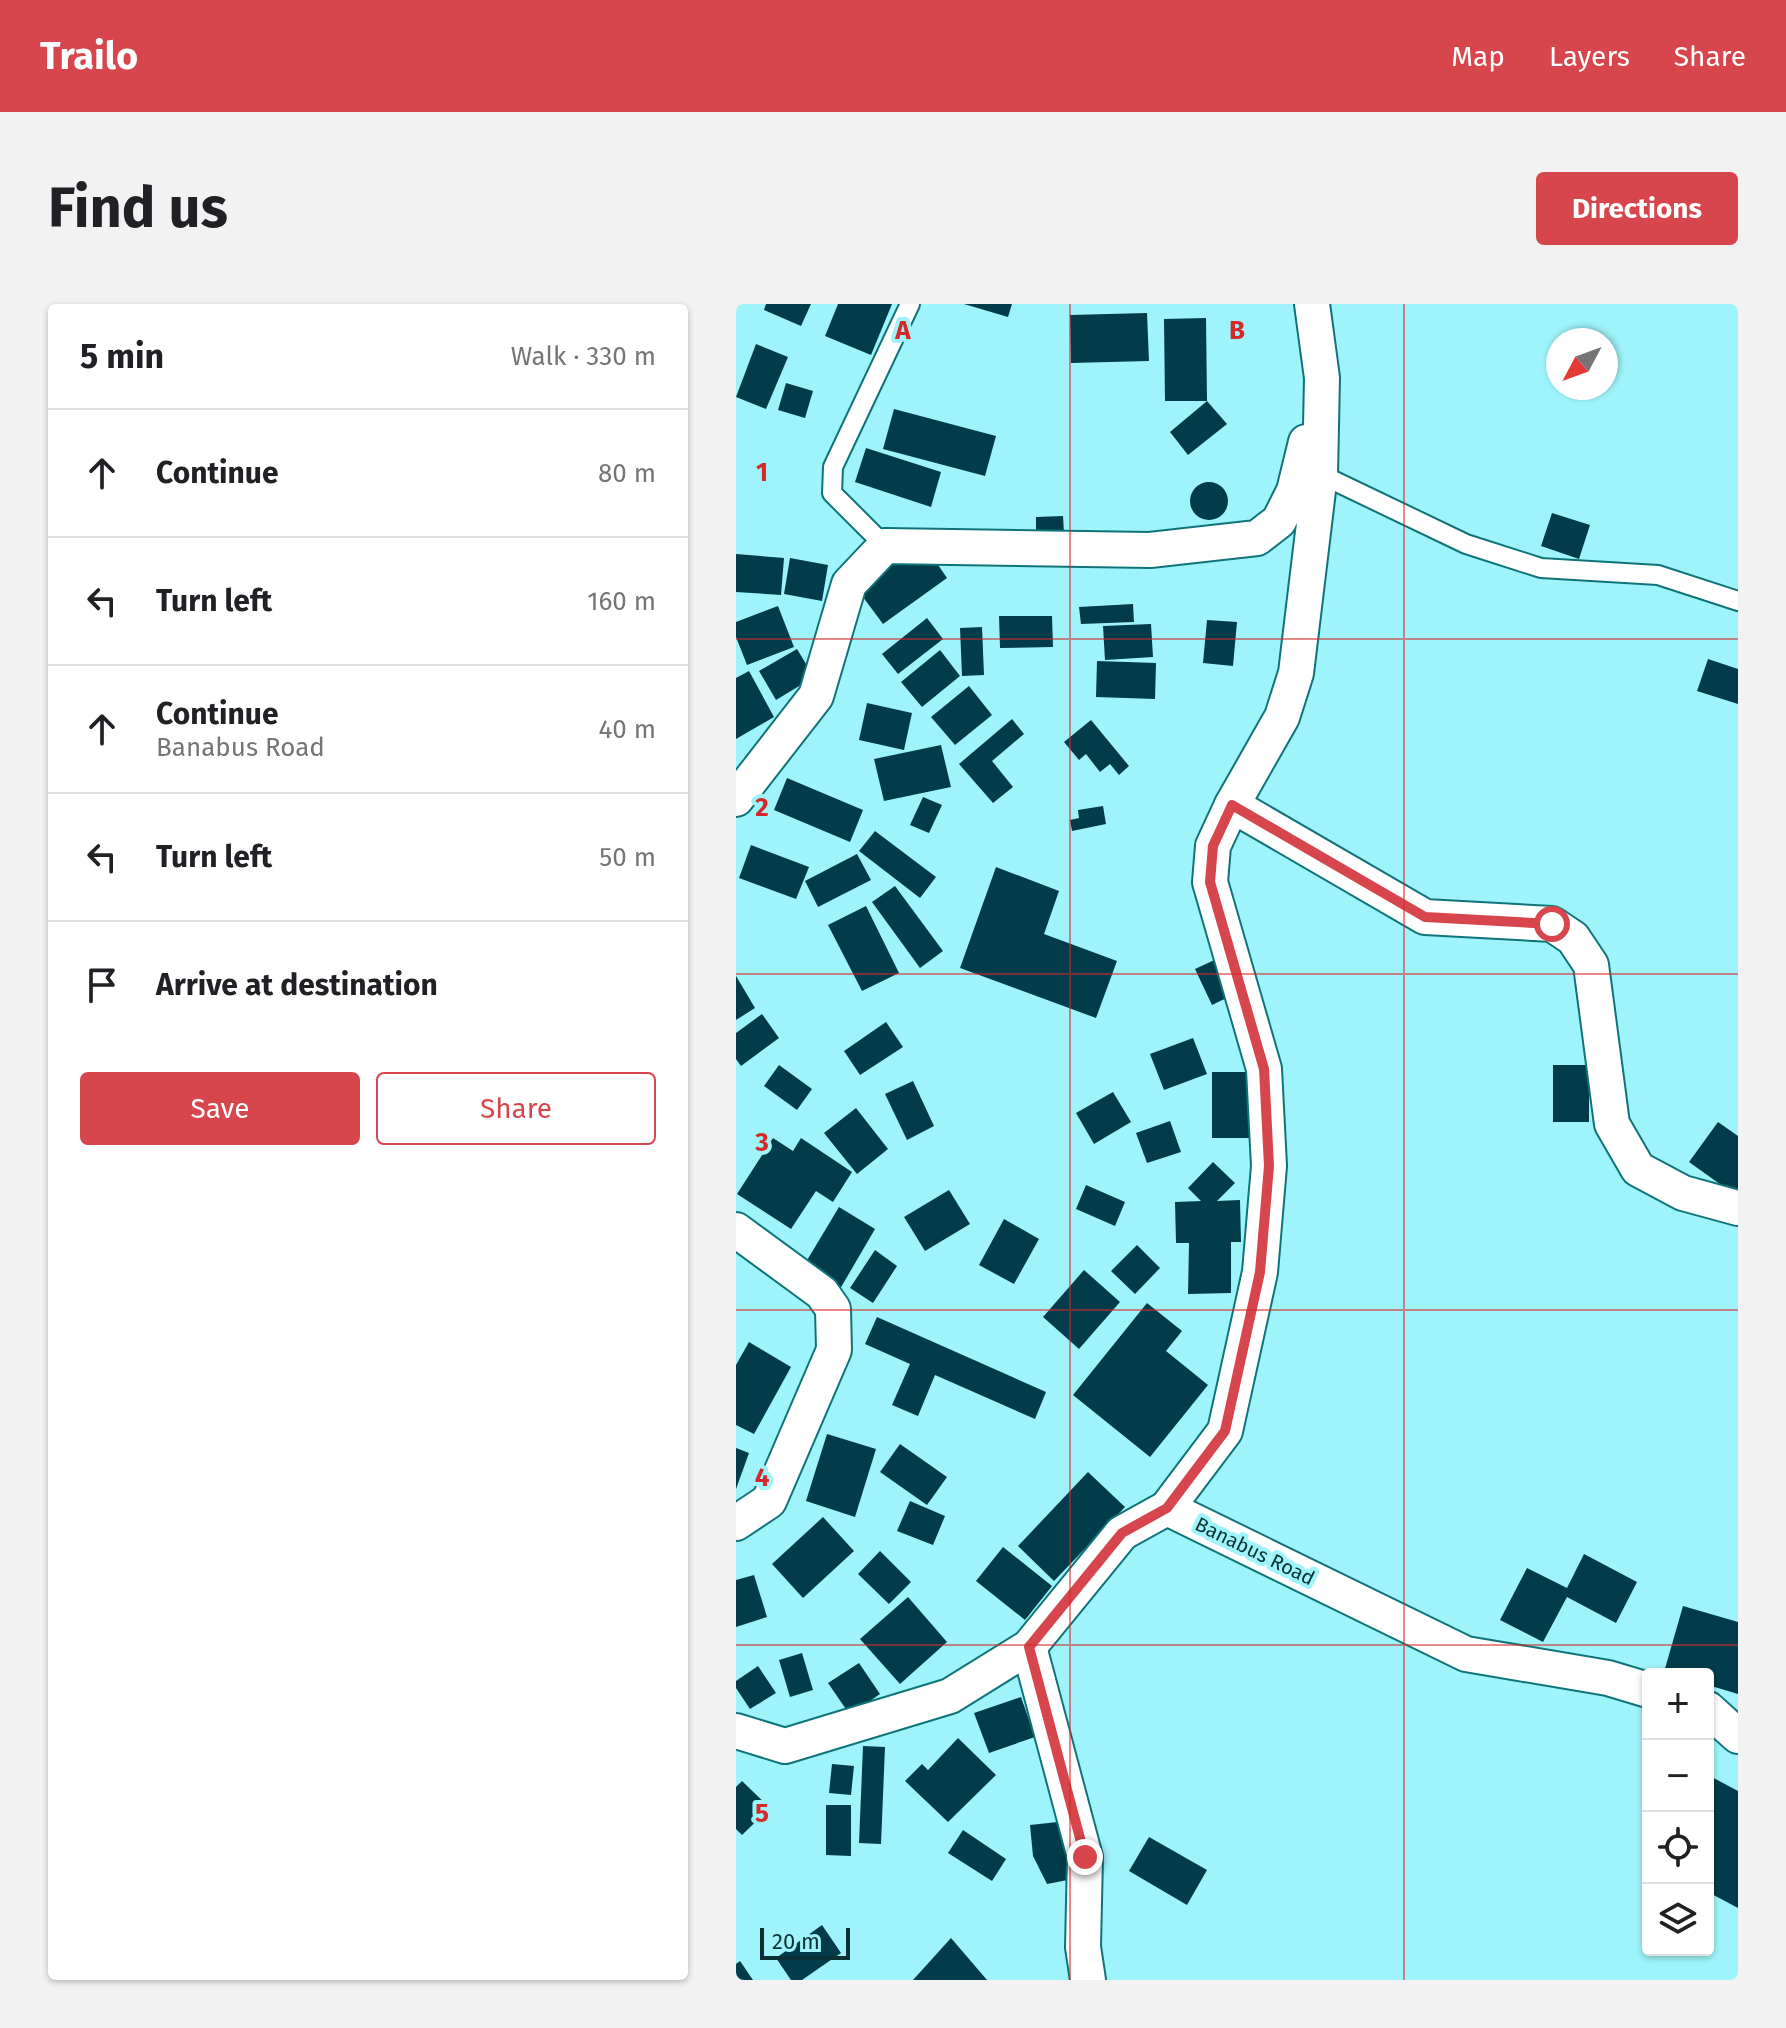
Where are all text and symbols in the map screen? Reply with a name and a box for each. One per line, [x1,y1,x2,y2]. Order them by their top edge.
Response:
text: Trailo [40,33,138,79]
text: Map [1451,40,1505,73]
text: Layers [1549,40,1630,73]
text: Share [1674,40,1746,73]
button: Directions [1536,172,1738,245]
text: Find us [48,175,228,242]
text: A [894,315,911,346]
text: B [1229,315,1245,346]
north arrow [1546,328,1618,400]
text: 5 min [80,336,164,377]
text: Walk · 330 m [511,341,656,372]
icon: ahead [80,451,124,495]
text: Continue [156,455,279,491]
text: 1 [756,457,768,488]
text: 80 m [598,458,656,489]
icon: left [80,579,124,623]
text: Turn left [156,583,272,619]
text: 160 m [587,586,656,617]
text: Continue [156,696,279,732]
icon: ahead [80,707,124,751]
text: 40 m [598,714,656,745]
text: Banabus Road [156,732,325,763]
text: 2 [755,792,769,823]
icon: left [80,835,124,879]
text: Turn left [156,839,272,875]
text: 50 m [599,842,656,873]
route start [1534,906,1570,942]
icon: arrive [80,963,124,1007]
text: Arrive at destination [156,967,438,1003]
button: Save [80,1072,360,1145]
button: Share [376,1072,656,1145]
text: 3 [754,1127,769,1158]
text: 4 [755,1462,770,1493]
street label: Banabus Road [1191,1512,1319,1590]
map controls [1642,1668,1714,1956]
button: + [1642,1668,1714,1740]
button: − [1642,1740,1714,1812]
text: 5 [755,1798,769,1829]
button: locate [1642,1812,1714,1884]
route end [1067,1839,1103,1875]
button: layers [1642,1884,1714,1956]
scale bar [760,1924,850,1960]
text: 20 m [772,1928,820,1955]

